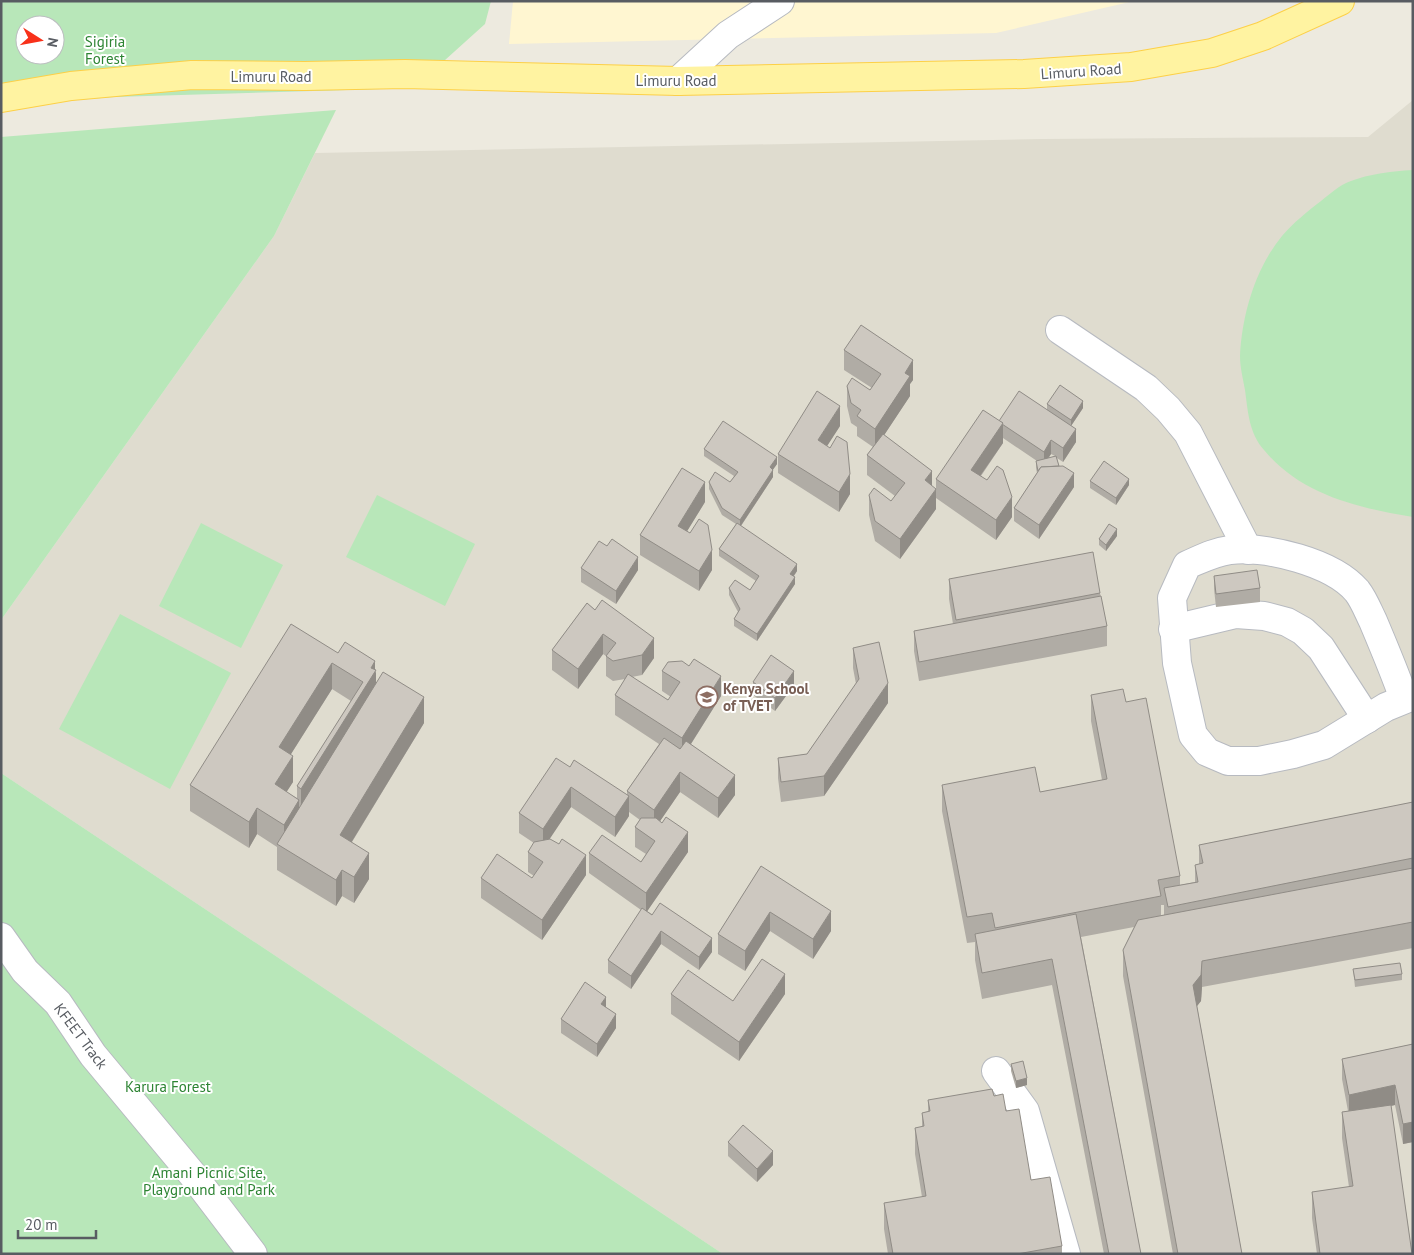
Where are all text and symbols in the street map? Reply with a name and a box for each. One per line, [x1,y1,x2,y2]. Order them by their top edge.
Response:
north arrow [15,15,65,65]
park label: Sigiria Forest [85,32,125,68]
text: N [43,36,62,49]
street label: Limuru Road [1040,59,1122,83]
street label: Limuru Road [231,67,312,86]
street label: Limuru Road [636,71,717,90]
place label: Kenya School of TVET [723,679,810,715]
school or university icon: Kenya School of TVET [695,685,719,709]
street label: KFEET Track [50,999,112,1073]
park label: Karura Forest [125,1077,211,1096]
park label: Amani Picnic Site, Playground and Park [143,1163,276,1199]
scale bar [18,1208,95,1240]
text: 20 m [25,1215,58,1234]

